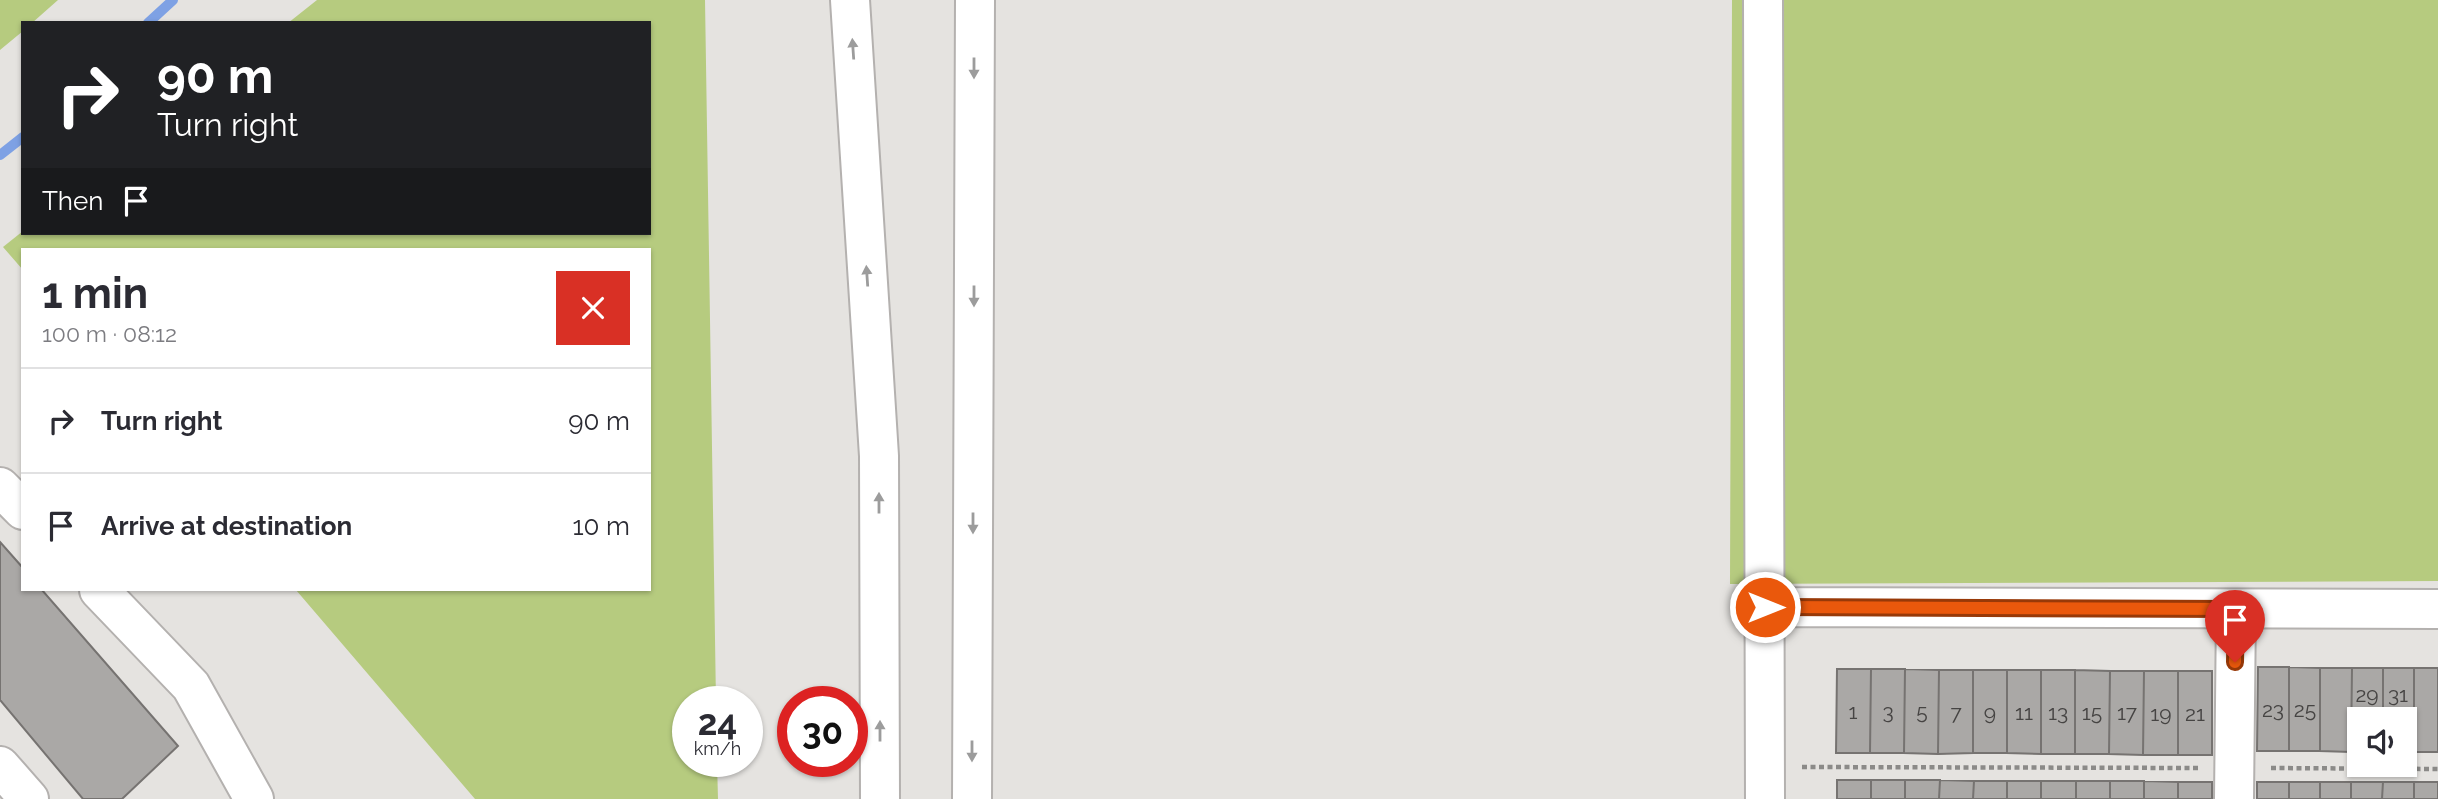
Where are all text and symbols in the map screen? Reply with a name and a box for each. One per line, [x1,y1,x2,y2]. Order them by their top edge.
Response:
one-way arrow [847,38,858,60]
text: 90 m [157,47,273,104]
icon: right [42,49,133,140]
one-way arrow [968,57,980,79]
text: Turn right [157,106,298,143]
icon: arrive [117,182,155,220]
text: Then [42,186,103,216]
one-way arrow [862,265,873,287]
text: 1 min [42,269,148,318]
button: close [556,271,630,345]
one-way arrow [968,285,979,307]
text: 100 m · 08:12 [42,320,177,347]
icon: right [42,402,80,440]
text: Turn right [101,406,222,436]
text: 90 m [568,406,630,436]
one-way arrow [873,492,885,514]
icon: arrive [42,507,80,545]
text: Arrive at destination [101,511,352,541]
text: 10 m [572,511,630,541]
one-way arrow [967,512,979,534]
position arrow [1728,570,1802,644]
pin [2205,590,2265,662]
icon: arrive [2216,601,2254,639]
house number: 29 [2355,682,2379,707]
house number: 31 [2388,682,2408,707]
speed limit sign: 30 [777,686,868,777]
house number: 23 [2262,697,2284,722]
house number: 25 [2294,697,2316,722]
house number: 1 [1849,699,1858,724]
house number: 3 [1882,699,1894,724]
house number: 5 [1916,699,1928,724]
house number: 7 [1950,700,1962,725]
house number: 9 [1984,700,1996,725]
house number: 11 [2015,700,2033,725]
house number: 13 [2048,700,2068,725]
house number: 15 [2082,700,2102,725]
house number: 17 [2117,700,2138,725]
house number: 19 [2150,701,2172,726]
house number: 21 [2185,701,2205,726]
text: 24 [698,702,737,743]
map controls [2347,707,2417,777]
button: sound [2347,707,2417,777]
one-way arrow [874,720,886,742]
text: km/h [694,738,741,759]
one-way arrow [966,740,978,762]

